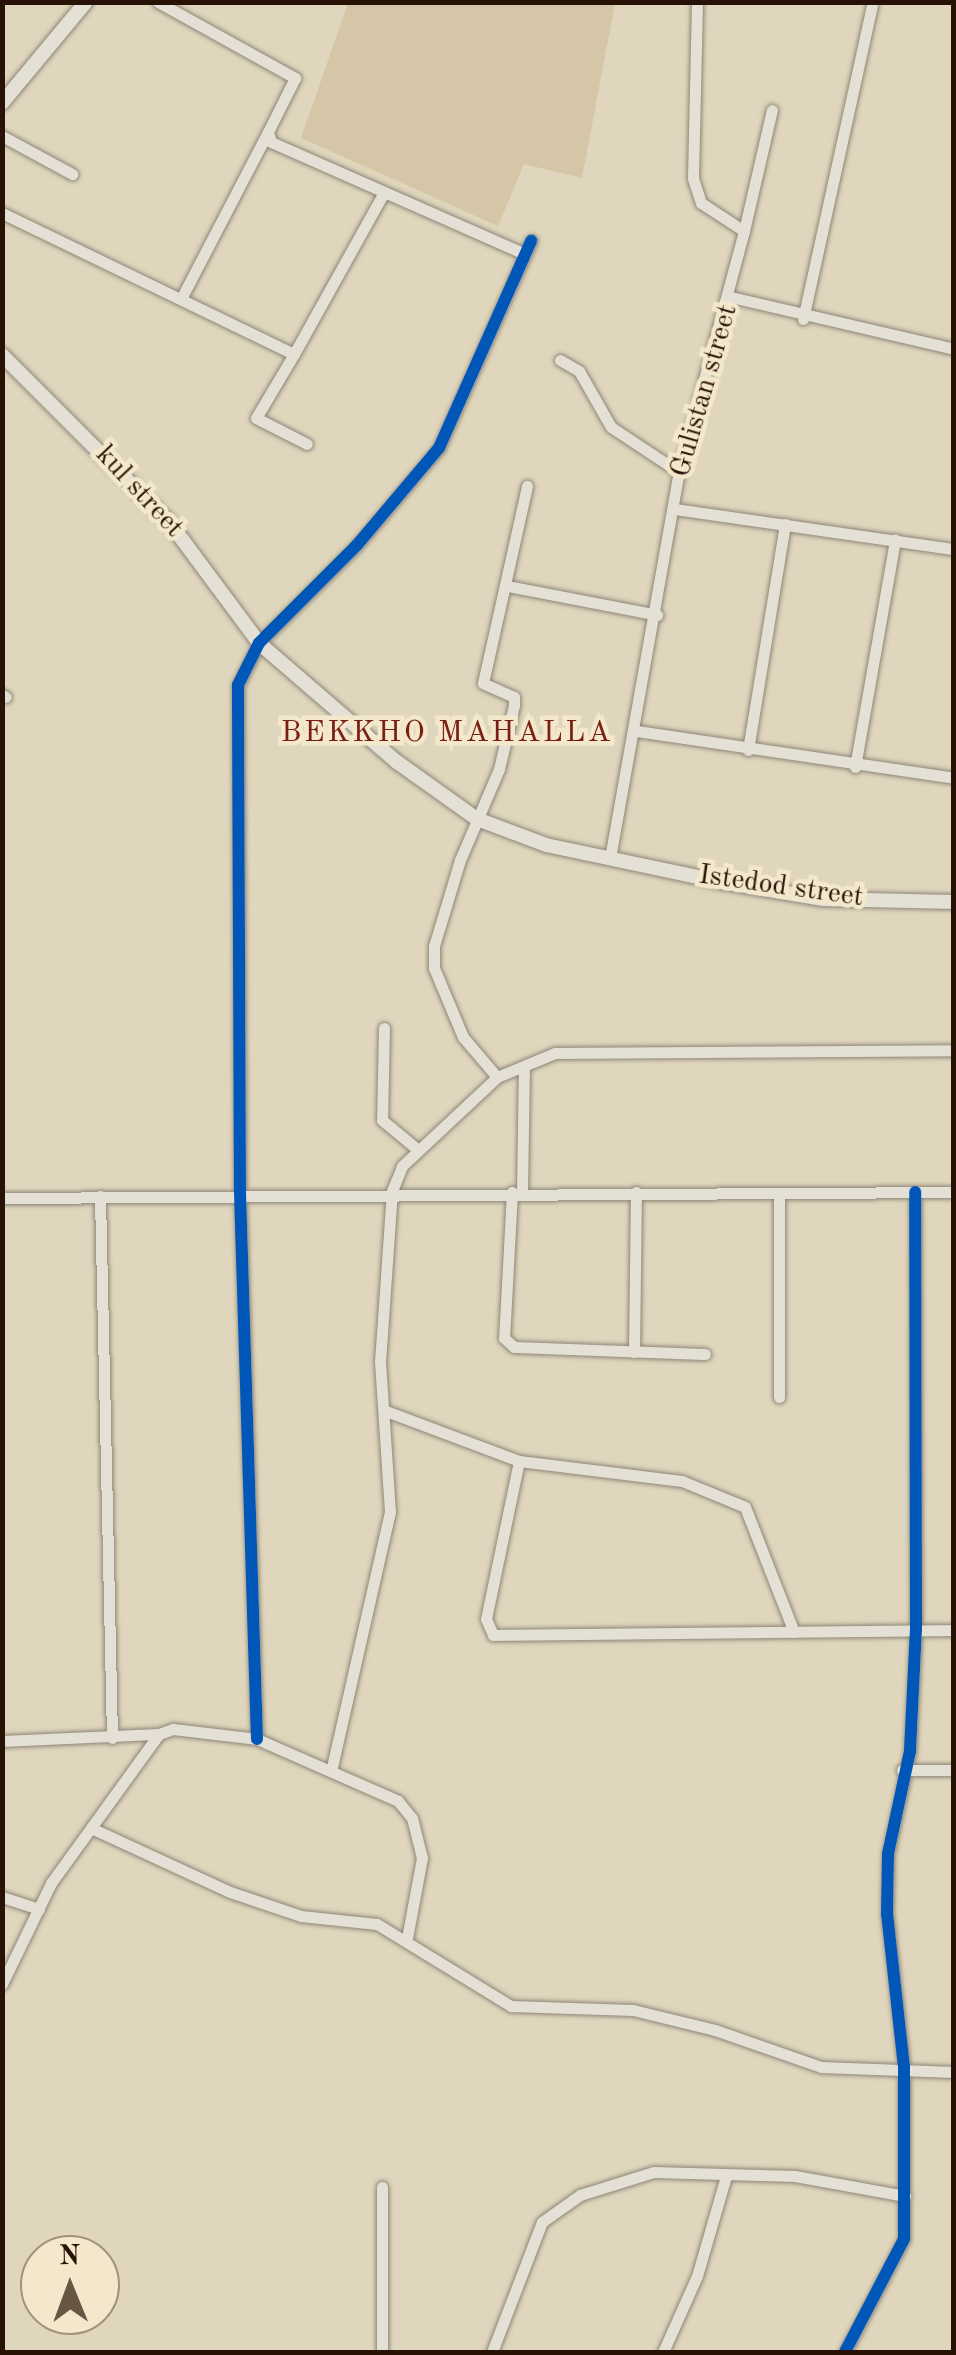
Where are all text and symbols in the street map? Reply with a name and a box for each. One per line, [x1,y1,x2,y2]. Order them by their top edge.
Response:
street label: Gulistan street [664,301,746,481]
street label: kul street [88,439,190,545]
district label: BEKKHO MAHALLA [281,715,613,751]
street label: Istedod street [697,859,865,915]
north arrow [20,2235,120,2335]
text: N [59,2243,80,2271]

